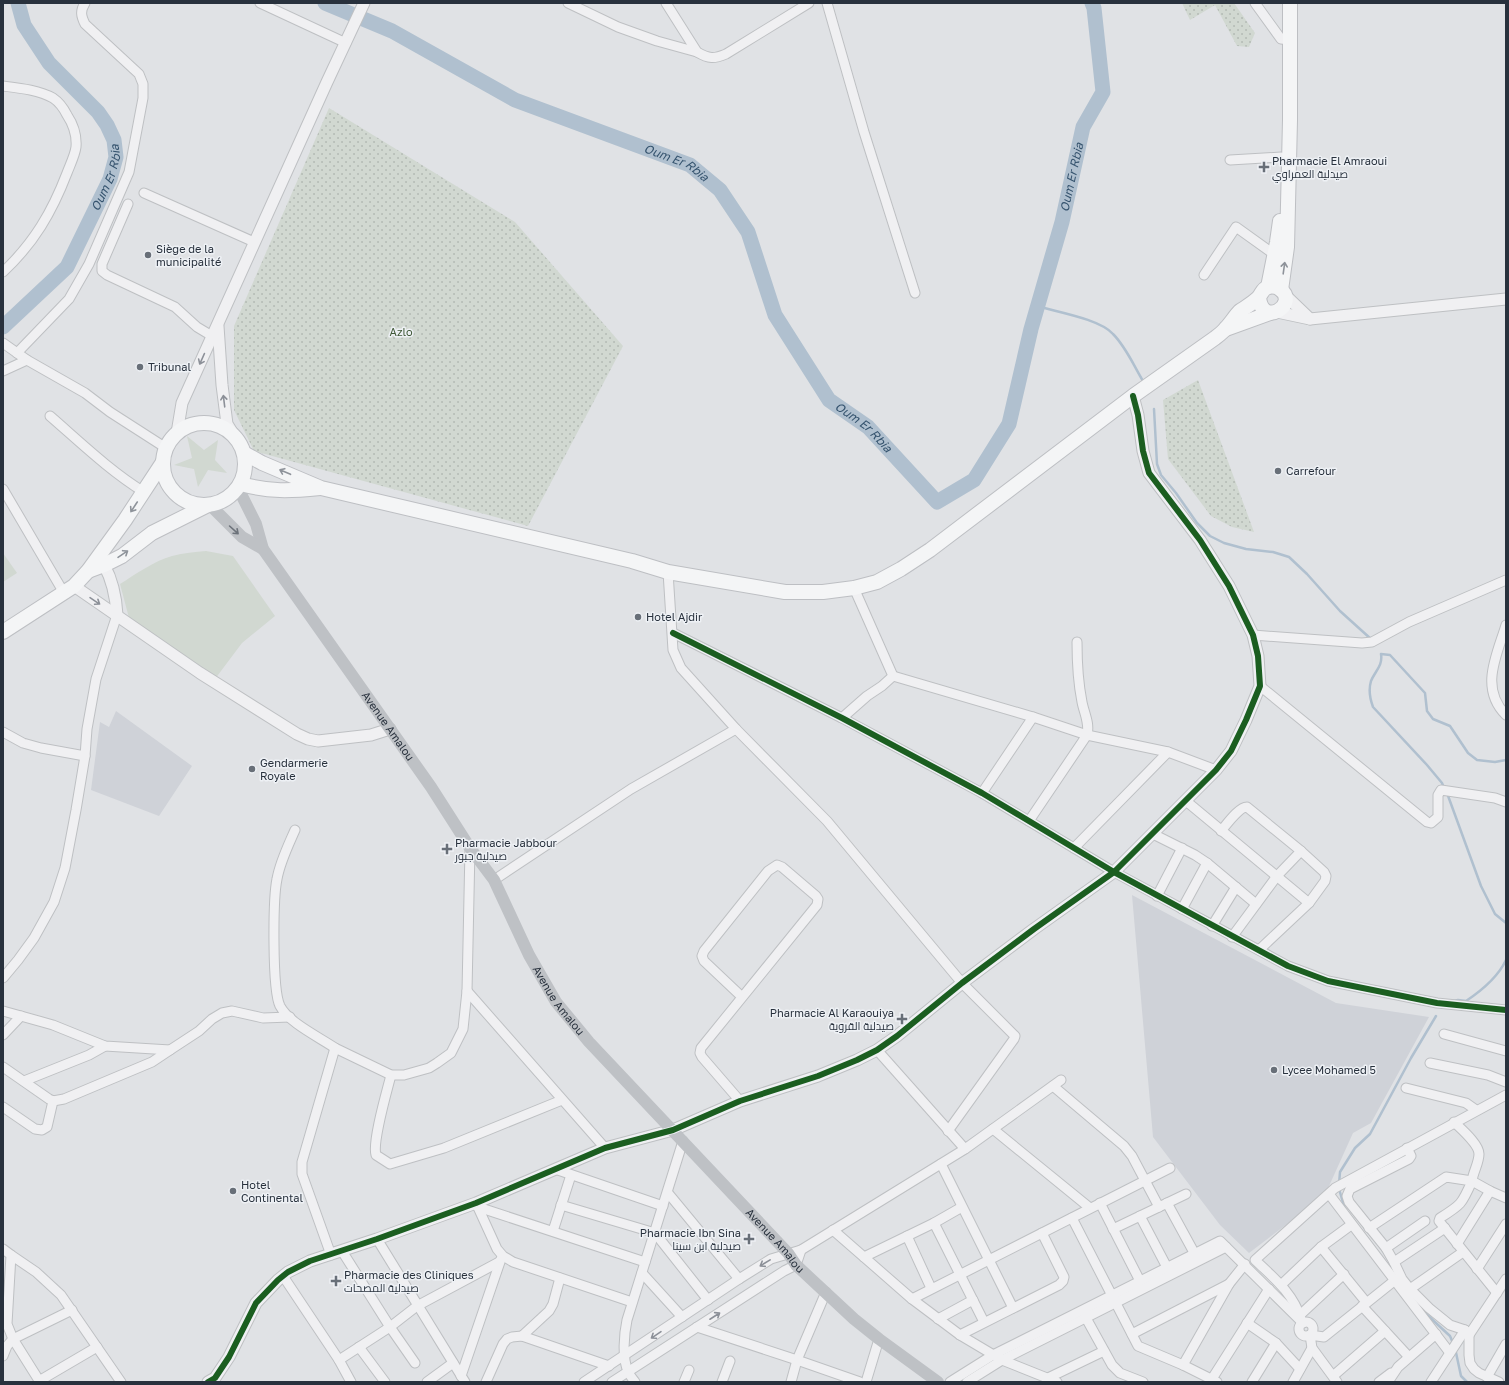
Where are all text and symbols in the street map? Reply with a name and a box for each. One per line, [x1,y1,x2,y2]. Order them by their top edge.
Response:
water label: Oum Er Rbia [1056,140,1087,213]
water label: Oum Er Rbia [642,141,713,185]
water label: Oum Er Rbia [88,142,124,213]
place label: Pharmacie El Amraoui صيدلية العمراوي [1272,154,1387,183]
marker: Pharmacie El Amraoui صيدلية العمراوي [1259,162,1269,172]
place label: Siège de la municipalité [156,242,221,268]
marker: Siège de la municipalité [143,250,153,260]
one-way arrow [1280,262,1288,275]
park label: Azlo [389,325,413,338]
one-way arrow [198,352,205,364]
place label: Tribunal [148,360,191,373]
marker: Tribunal [135,362,145,372]
one-way arrow [220,395,228,408]
water label: Oum Er Rbia [832,399,896,456]
place label: Carrefour [1286,464,1337,477]
marker: Carrefour [1273,466,1283,476]
one-way arrow [280,468,292,475]
one-way arrow [130,501,138,512]
one-way arrow [229,525,239,534]
one-way arrow [117,550,128,559]
one-way arrow [90,597,101,605]
place label: Hotel Ajdir [646,610,703,623]
marker: Hotel Ajdir [633,612,643,622]
street label: Avenue Amalou [360,689,417,763]
place label: Gendarmerie Royale [260,756,328,782]
marker: Gendarmerie Royale [247,764,257,774]
place label: Pharmacie Jabbour صيدلية جبور [454,836,558,863]
marker: Pharmacie Jabbour صيدلية جبور [442,844,452,854]
street label: Avenue Amalou [531,963,587,1037]
place label: Pharmacie Al Karaouiya صيدلية القروية [770,1006,894,1033]
marker: Pharmacie Al Karaouiya صيدلية القروية [897,1014,907,1024]
place label: Lycee Mohamed 5 [1282,1063,1376,1076]
marker: Lycee Mohamed 5 [1269,1065,1279,1075]
place label: Hotel Continental [241,1178,303,1204]
marker: Hotel Continental [228,1186,238,1196]
street label: Avenue Amalou [743,1206,807,1275]
place label: Pharmacie Ibn Sina صيدلية ابن سينا [640,1226,741,1253]
marker: Pharmacie Ibn Sina صيدلية ابن سينا [744,1234,754,1244]
one-way arrow [759,1259,770,1268]
place label: Pharmacie des Cliniques صيدلية المصحات [344,1268,474,1294]
marker: Pharmacie des Cliniques صيدلية المصحات [331,1276,341,1286]
one-way arrow [709,1311,721,1319]
one-way arrow [651,1331,662,1339]

